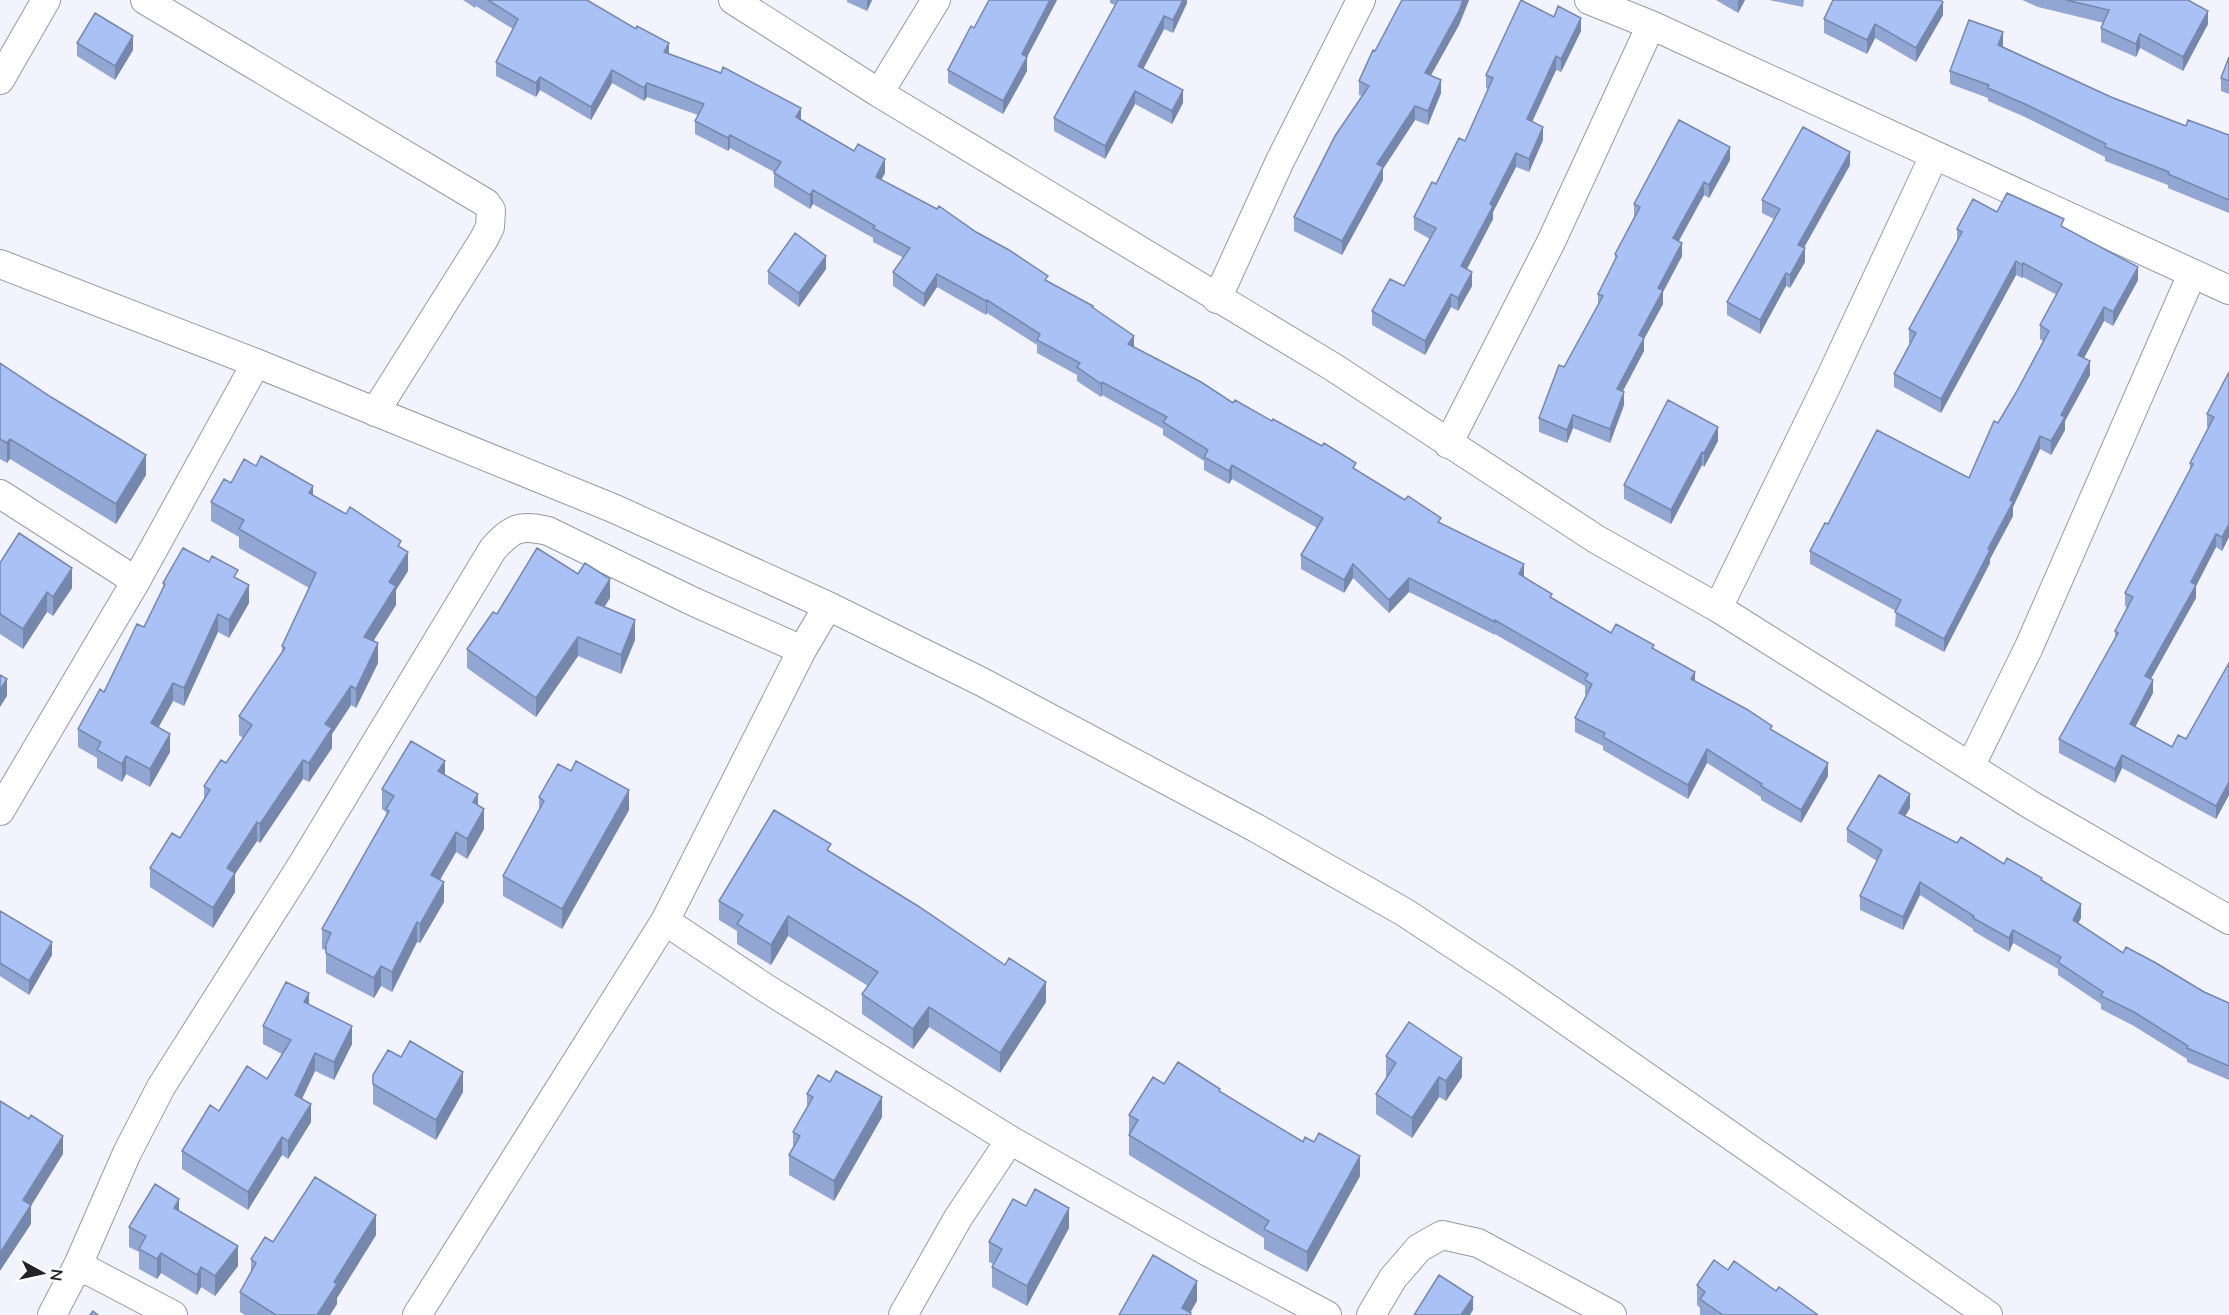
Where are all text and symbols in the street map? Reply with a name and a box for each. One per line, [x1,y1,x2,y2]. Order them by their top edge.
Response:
north arrow [12,1243,72,1303]
text: N [46,1268,68,1282]

